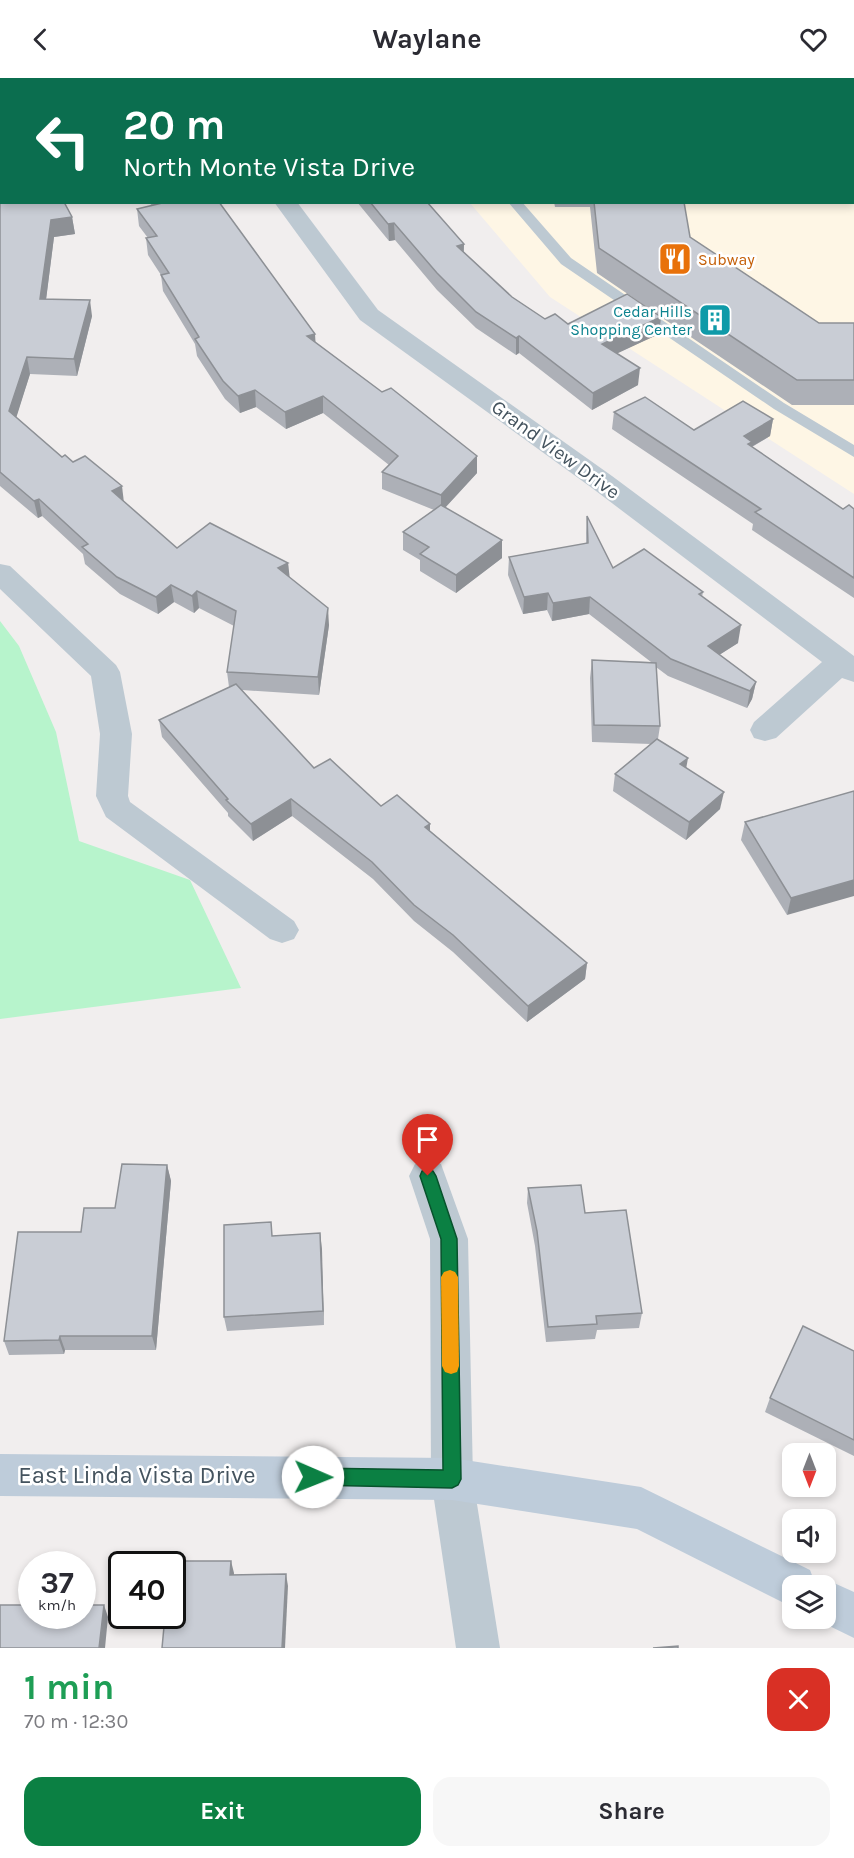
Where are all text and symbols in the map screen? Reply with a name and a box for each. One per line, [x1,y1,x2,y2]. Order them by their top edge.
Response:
icon: back [24,23,57,56]
text: Waylane [372,23,482,55]
icon: heart [797,23,830,56]
text: 20 m [123,100,225,150]
icon: left [24,102,102,180]
text: North Monte Vista Drive [123,151,415,183]
restaurant icon: Subway [657,241,693,277]
place label: Subway [698,250,755,269]
place label: Cedar Hills Shopping Center [570,302,692,339]
building icon: Cedar Hills Shopping Center [697,302,733,338]
street label: Grand View Drive [487,395,624,504]
pin [402,1114,453,1176]
icon: arrive [411,1123,444,1156]
north arrow [782,1443,836,1497]
map controls [782,1443,836,1629]
position arrow [281,1445,345,1509]
street label: East Linda Vista Drive [18,1461,256,1489]
button: sound [782,1509,836,1563]
speed limit sign: 40 [108,1551,186,1629]
text: 37 [40,1565,74,1601]
button: layers [782,1575,836,1629]
text: km/h [38,1596,76,1614]
text: 1 min [24,1666,114,1708]
button: close [767,1668,830,1731]
text: 70 m · 12:30 [24,1710,128,1733]
button: Exit [24,1777,421,1846]
button: Share [433,1777,830,1846]

